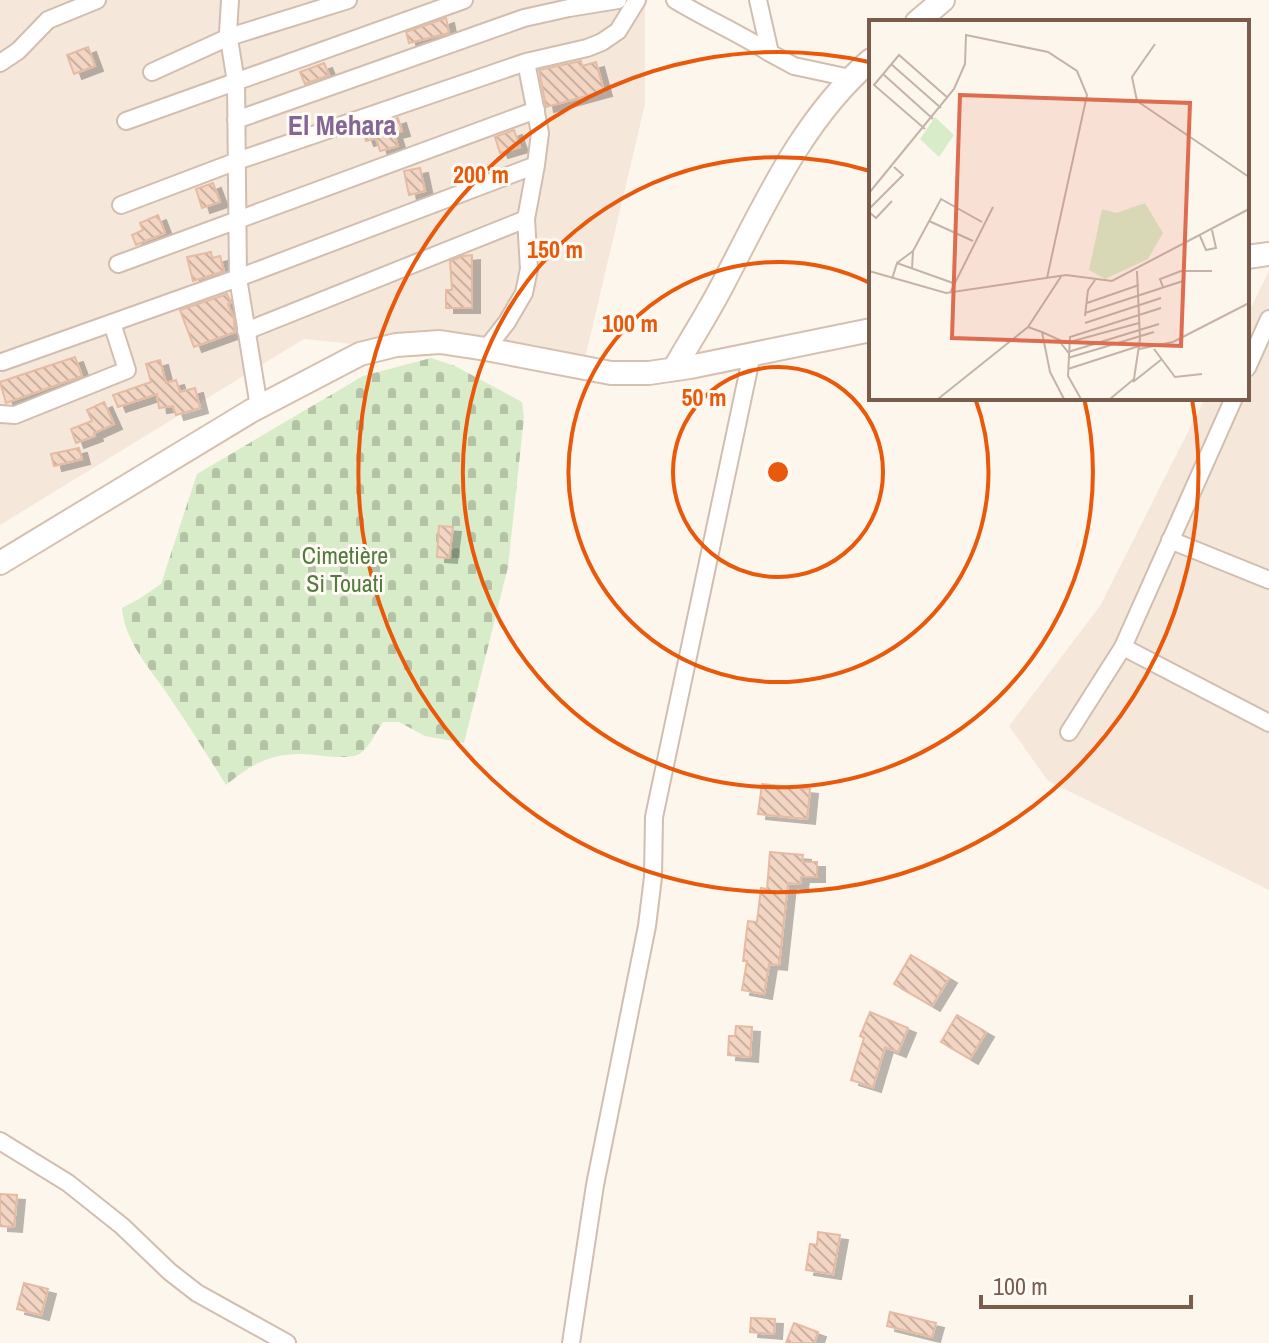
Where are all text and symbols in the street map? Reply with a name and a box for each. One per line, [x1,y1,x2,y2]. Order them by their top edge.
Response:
inset map [869,20,1249,400]
district label: El Mehara [288,106,396,144]
text: 200 m [453,158,509,190]
text: 150 m [527,233,583,265]
text: 100 m [602,307,658,339]
text: 50 m [682,381,726,413]
centre of rings [764,458,792,486]
park label: Cimetière Si Touati [302,539,388,599]
scale bar [981,1259,1191,1309]
text: 100 m [993,1270,1048,1302]

